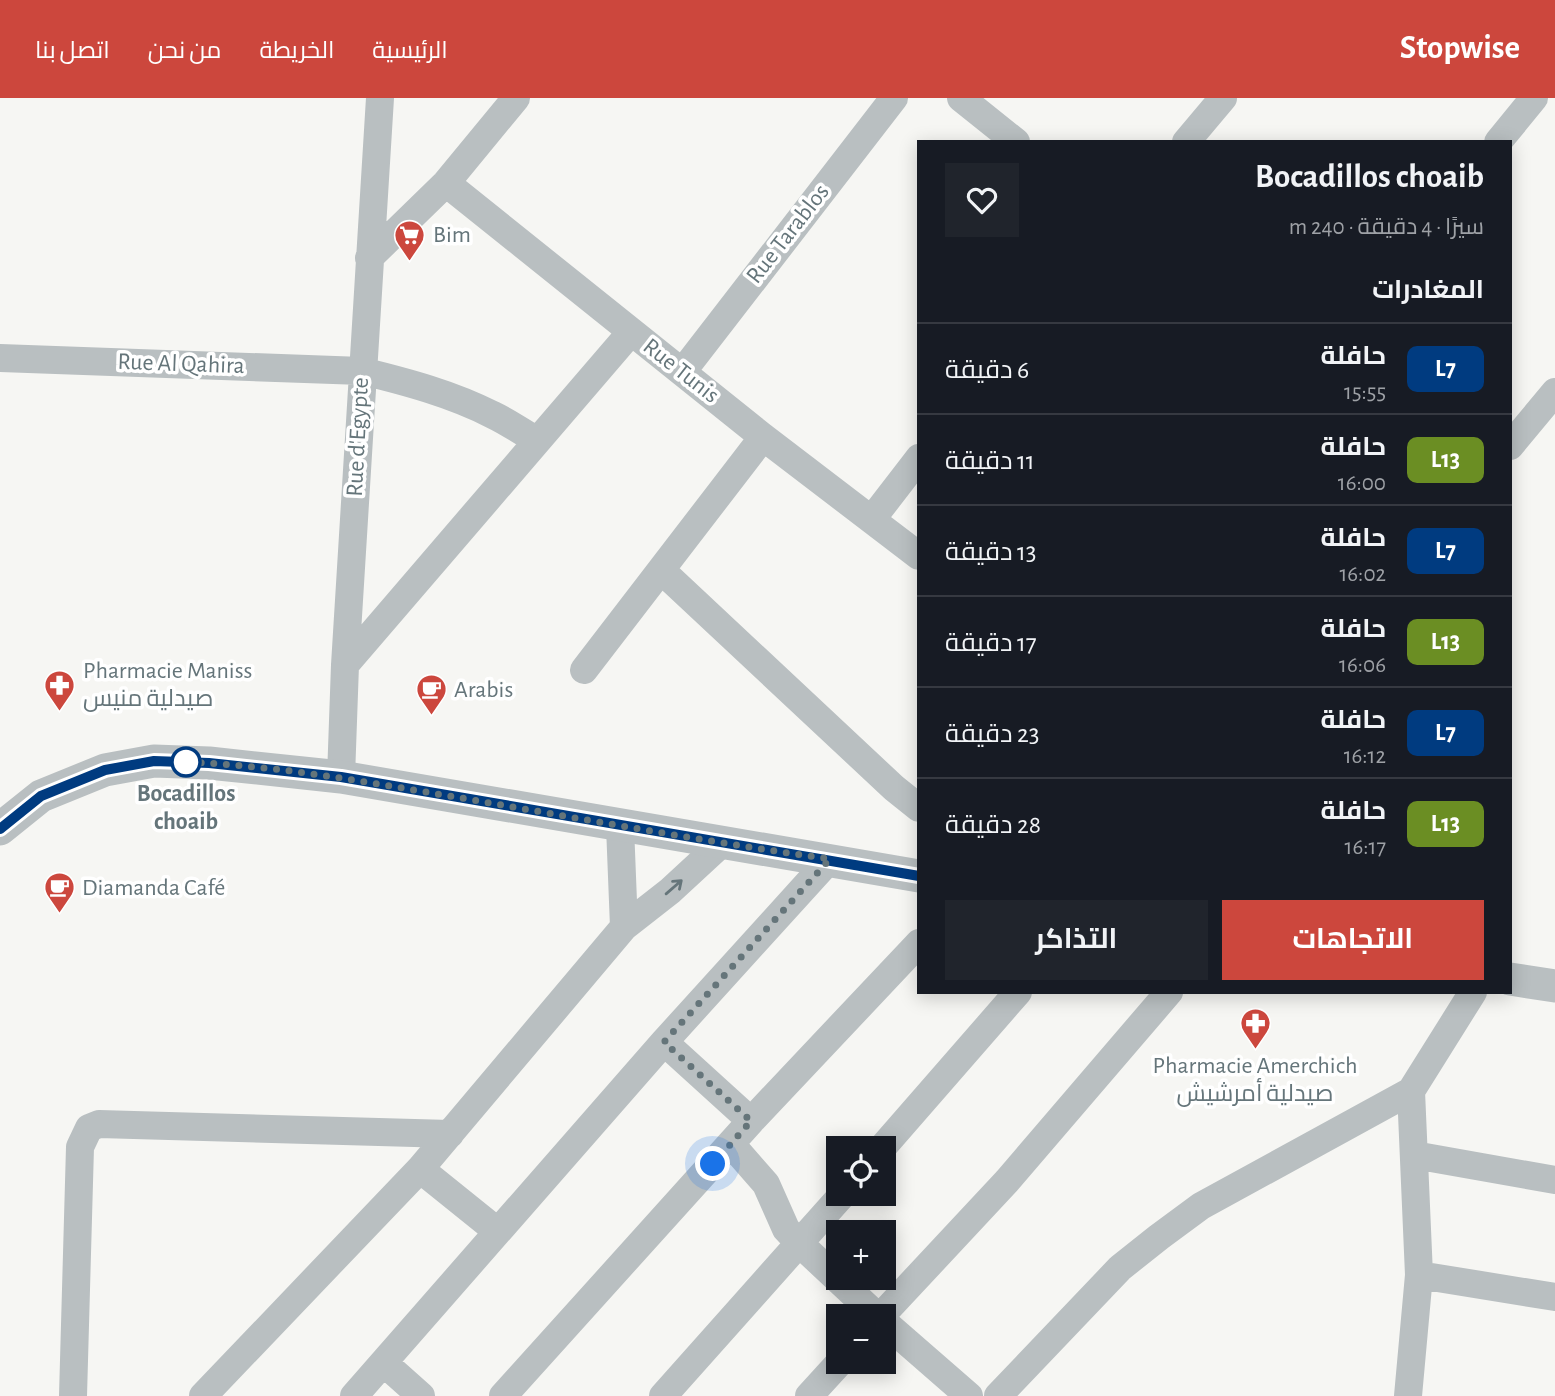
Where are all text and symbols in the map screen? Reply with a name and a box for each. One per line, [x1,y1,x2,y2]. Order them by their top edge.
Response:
text: Stopwise [1400,32,1520,65]
text: اتصل بنا [35,39,110,63]
text: من نحن [148,39,221,63]
text: الخريطة [259,39,334,63]
text: الرئيسية [372,39,448,63]
text: Bocadillos choaib [1255,161,1484,194]
button: heart [945,163,1019,237]
street label: Rue Tarablos [742,180,834,288]
text: سيرًا · 4 دقيقة · 240 m [1289,216,1484,239]
supermarket icon: Bim [393,218,427,262]
place label: Bim [433,223,471,247]
text: المغادرات [1372,277,1484,303]
street label: Rue Tunis [638,334,724,408]
text: حافلة [1321,343,1386,369]
street label: Rue Al Qahira [117,350,245,378]
text: 6 دقيقة [945,357,1029,383]
text: L7 [1435,357,1456,381]
street label: Rue d'Egypte [343,377,373,497]
text: 15:55 [1344,381,1386,404]
text: حافلة [1321,434,1386,460]
text: 11 دقيقة [945,448,1035,474]
text: L13 [1431,448,1460,472]
text: 16:00 [1338,472,1386,495]
text: حافلة [1321,525,1386,551]
text: 13 دقيقة [945,539,1037,565]
text: L7 [1435,539,1456,563]
text: 16:02 [1339,563,1386,586]
text: حافلة [1321,616,1386,642]
text: 17 دقيقة [945,630,1037,656]
text: L13 [1431,630,1460,654]
text: 16:06 [1339,654,1386,677]
place label: Pharmacie Maniss صيدلية منيس [83,659,252,712]
pharmacy icon: Pharmacie Maniss صيدلية منيس [43,668,77,712]
cafe icon: Arabis [414,673,448,717]
place label: Arabis [454,678,513,702]
text: حافلة [1321,707,1386,733]
text: 23 دقيقة [945,721,1039,747]
text: L7 [1435,721,1456,745]
text: 16:12 [1344,745,1386,768]
marker: Bocadillos choaib [171,747,201,777]
place label: Bocadillos choaib [137,782,235,834]
text: حافلة [1321,798,1386,824]
text: 28 دقيقة [945,812,1041,838]
text: L13 [1431,812,1460,836]
text: 16:17 [1345,836,1386,859]
cafe icon: Diamanda Café [42,871,76,915]
place label: Diamanda Café [82,876,225,900]
one-way arrow [665,879,683,895]
button: التذاكر [945,900,1208,980]
button: الاتجاهات [1222,900,1484,980]
pharmacy icon: Pharmacie Amerchich صيدلية أمرشيش [1238,1007,1272,1051]
place label: Pharmacie Amerchich صيدلية أمرشيش [1153,1054,1357,1107]
map controls [826,1136,896,1374]
button: locate [826,1136,896,1206]
your location [695,1146,730,1181]
button: + [826,1220,896,1290]
button: − [826,1304,896,1374]

